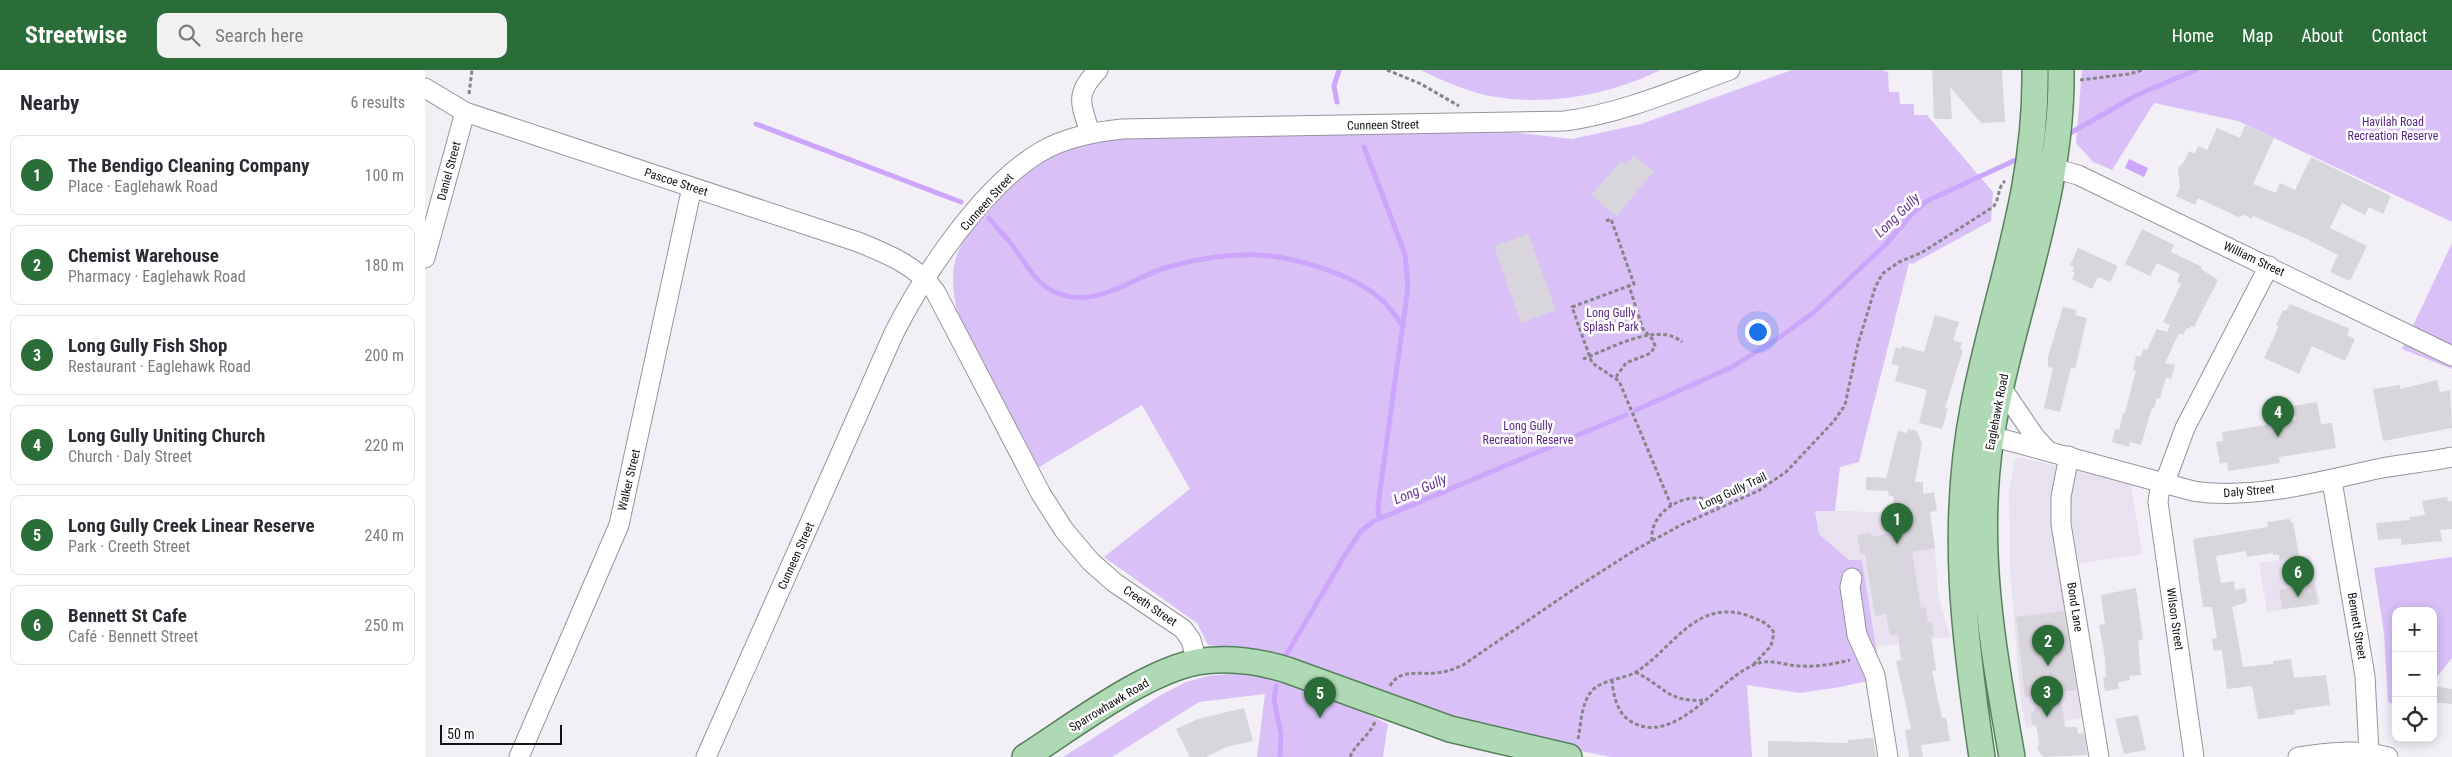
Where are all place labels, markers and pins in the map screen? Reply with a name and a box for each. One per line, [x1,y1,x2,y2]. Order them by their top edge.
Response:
pin: 4 [2262,396,2294,437]
pin: 1 [1881,503,1913,544]
pin: 6 [2282,556,2314,597]
pin: 2 [2032,625,2064,666]
pin: 3 [2031,676,2063,717]
pin: 5 [1304,677,1336,718]

